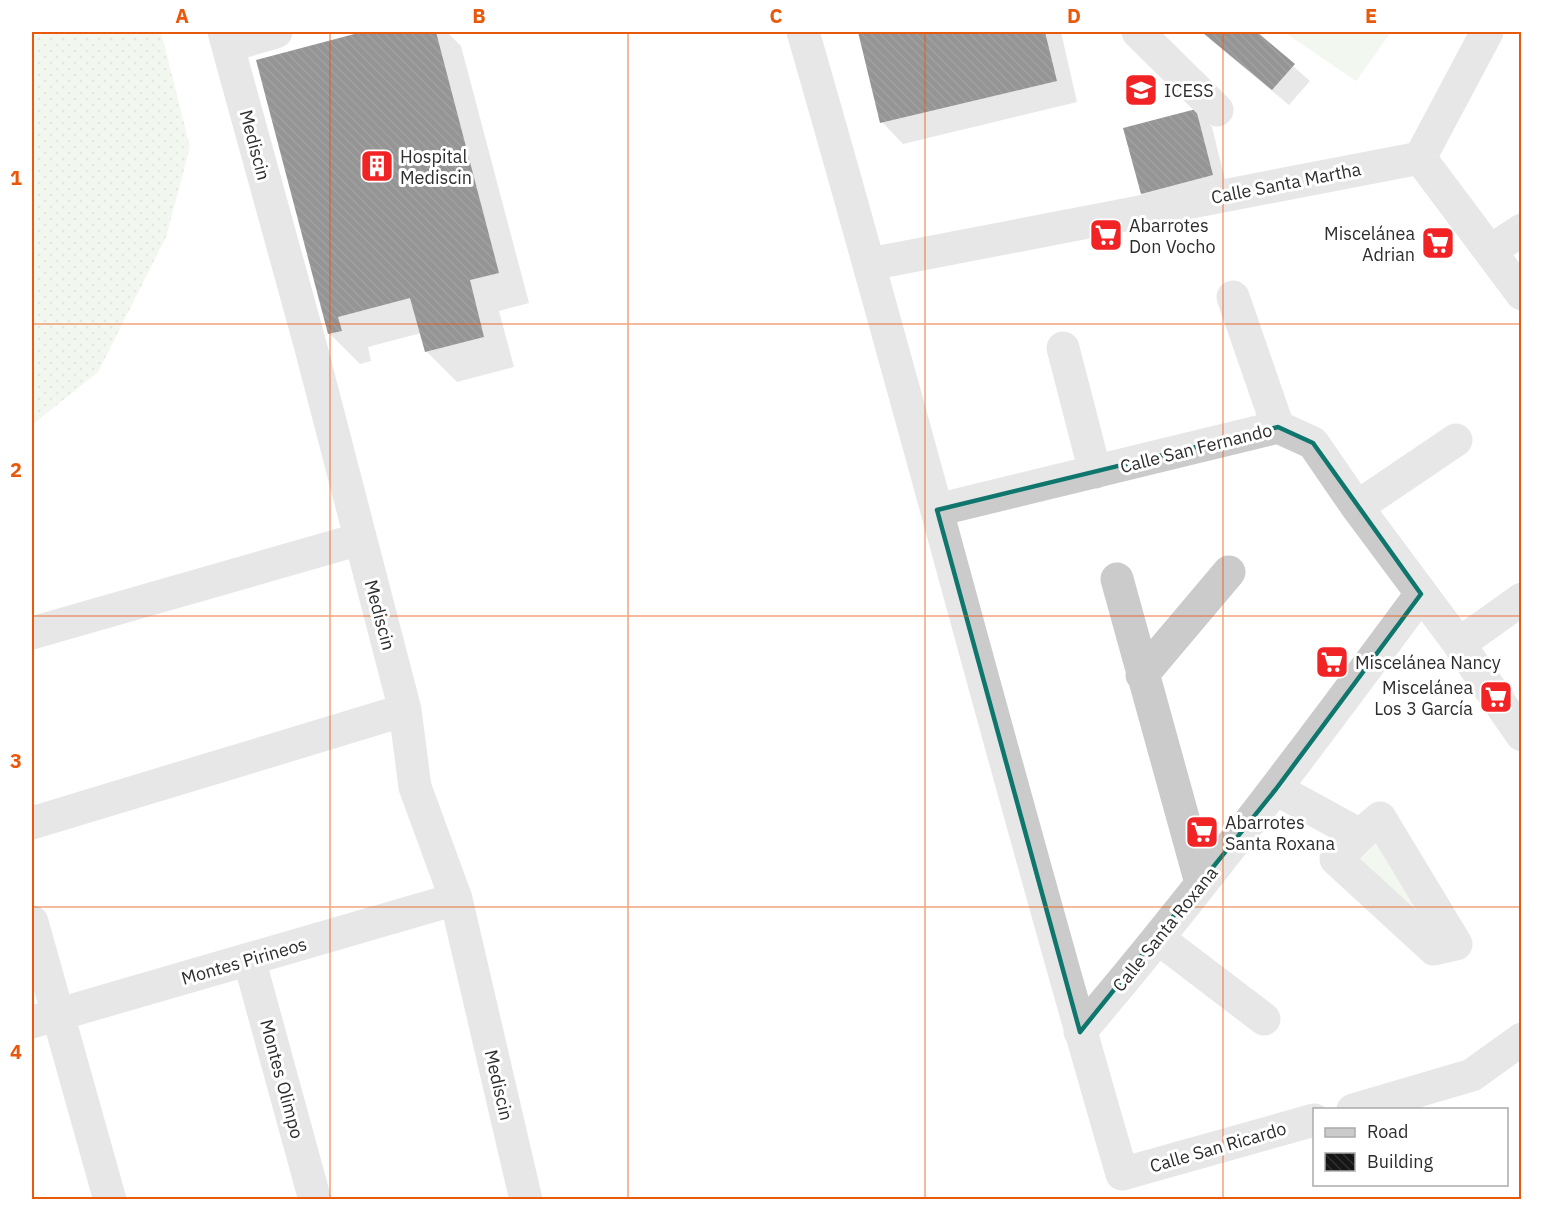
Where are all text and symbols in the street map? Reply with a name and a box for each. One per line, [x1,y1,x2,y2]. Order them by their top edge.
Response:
text: A [175,2,189,29]
text: B [472,2,486,29]
text: C [769,2,783,29]
text: D [1067,2,1081,29]
text: E [1365,2,1377,29]
school or university icon: ICESS [1123,72,1159,108]
place label: ICESS [1164,79,1214,102]
street label: Mediscin [235,107,275,183]
place label: Hospital Mediscin [400,145,472,189]
building icon: Hospital Mediscin [359,148,395,184]
street label: Calle Santa Martha [1209,157,1363,209]
text: 1 [10,164,22,191]
place label: Abarrotes Don Vocho [1129,214,1216,258]
supermarket icon: Abarrotes Don Vocho [1088,217,1124,253]
place label: Miscelánea Adrian [1324,222,1415,266]
supermarket icon: Miscelánea Adrian [1420,225,1456,261]
street label: Calle San Fernando [1118,418,1274,478]
text: 2 [10,456,22,483]
street label: Mediscin [360,577,400,653]
supermarket icon: Miscelánea Nancy [1314,644,1350,680]
place label: Miscelánea Nancy [1355,651,1501,674]
place label: Miscelánea Los 3 García [1374,676,1473,720]
supermarket icon: Miscelánea Los 3 García [1478,679,1514,715]
text: 3 [10,747,22,774]
place label: Abarrotes Santa Roxana [1225,811,1336,855]
supermarket icon: Abarrotes Santa Roxana [1184,814,1220,850]
street label: Calle Santa Roxana [1107,861,1223,996]
street label: Montes Pirineos [179,932,309,990]
street label: Montes Olimpo [255,1017,309,1141]
text: 4 [10,1038,22,1065]
street label: Mediscin [480,1047,518,1123]
legend [1313,1108,1508,1186]
street label: Calle San Ricardo [1147,1117,1289,1177]
text: Road [1367,1120,1408,1143]
text: Building [1367,1150,1434,1173]

